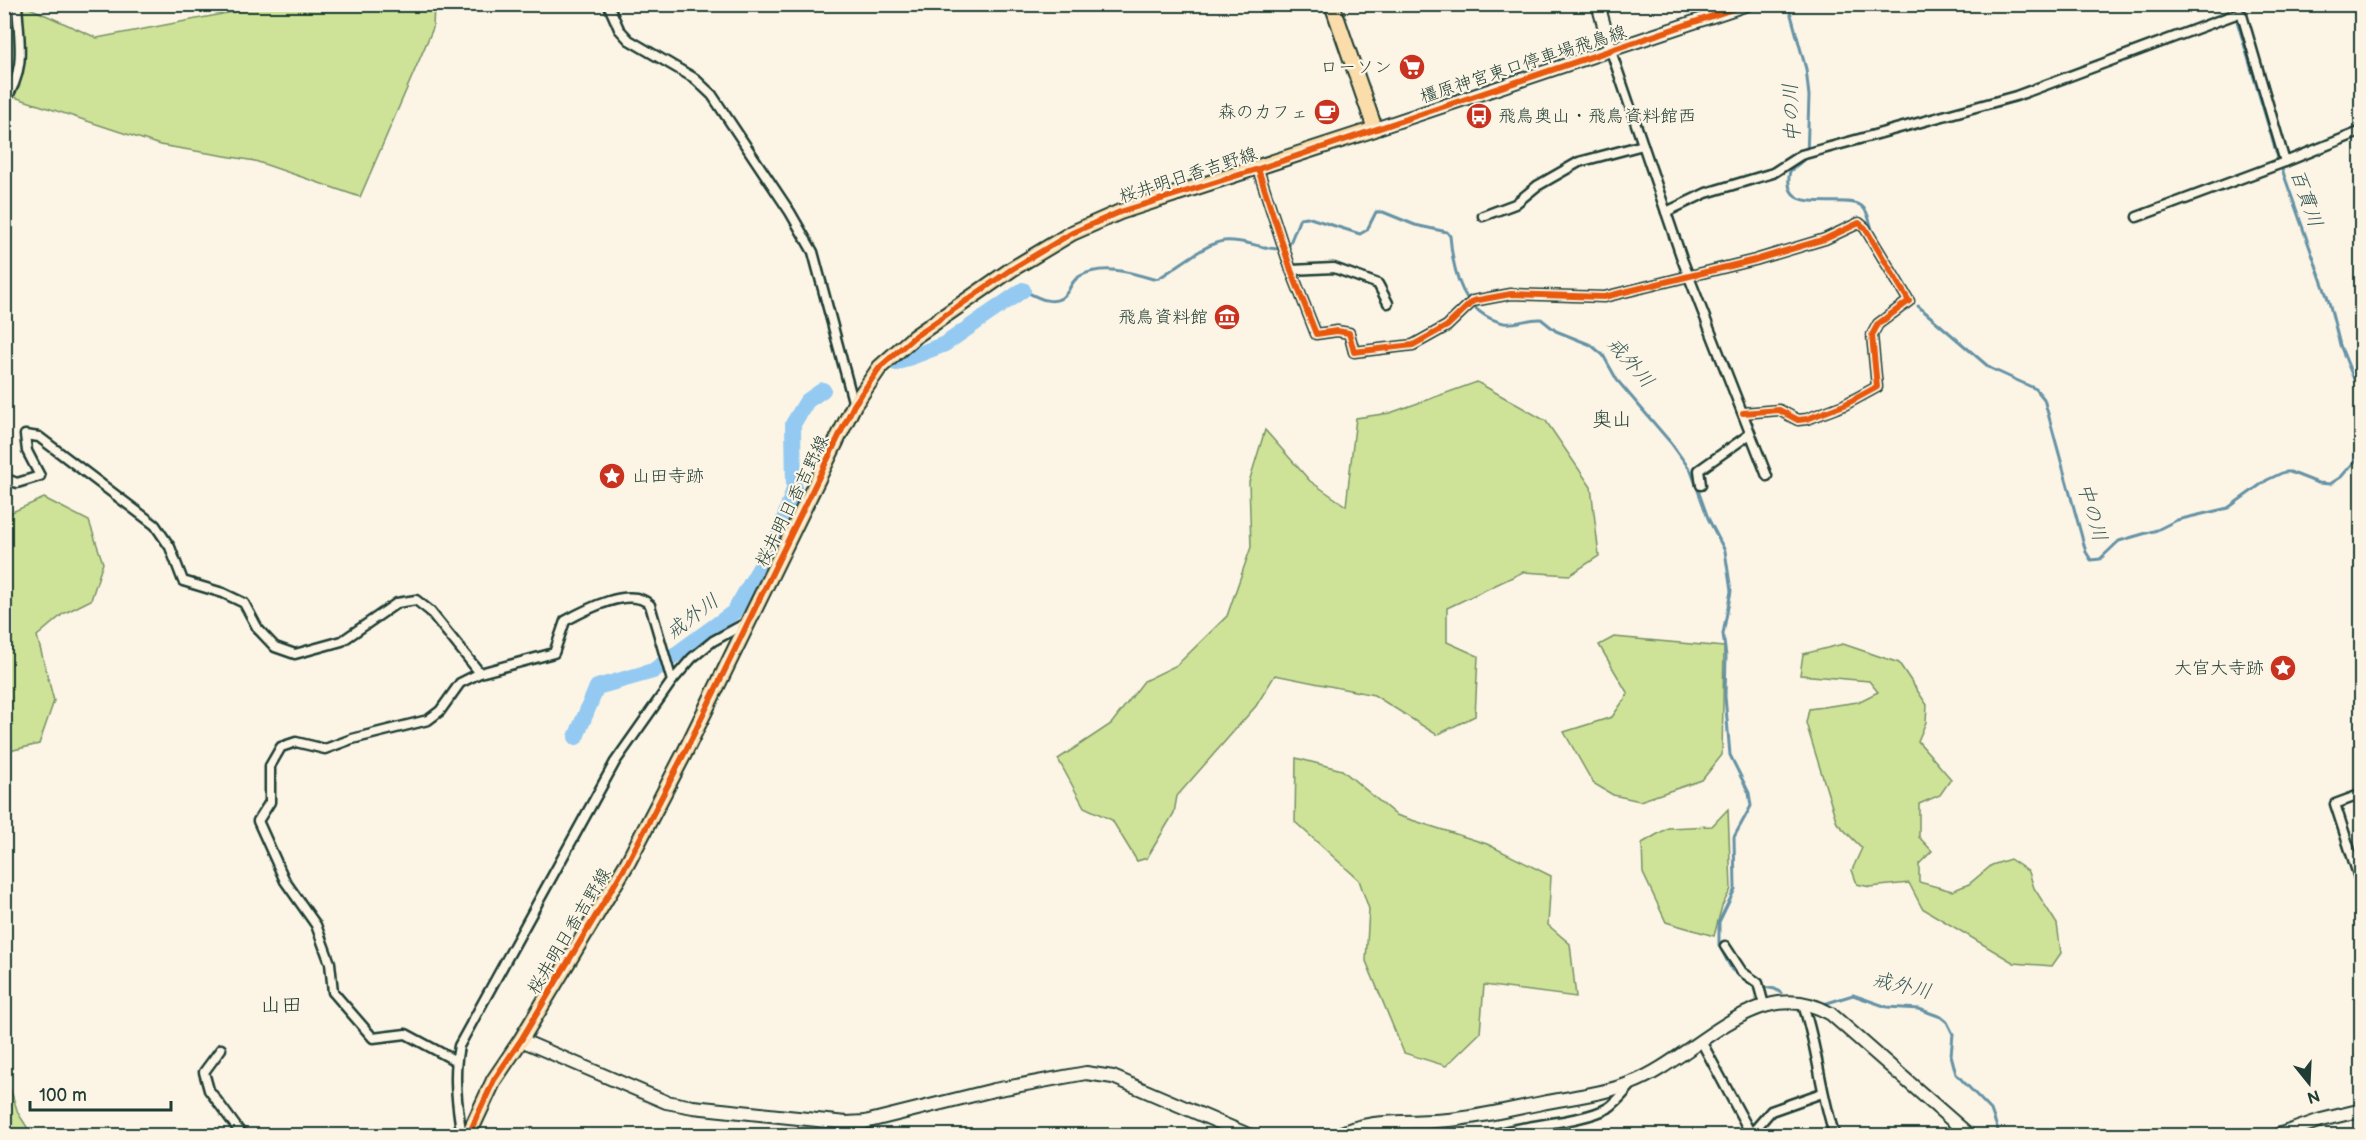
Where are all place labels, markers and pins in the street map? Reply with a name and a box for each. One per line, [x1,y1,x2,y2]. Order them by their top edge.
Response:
supermarket icon: ローソン [1397,52,1427,82]
place label: ローソン [1320,57,1392,78]
cafe icon: 森のカフェ [1312,97,1342,127]
bus stop icon: 飛鳥奥山・飛鳥資料館西 [1464,101,1494,131]
place label: 森のカフェ [1218,102,1308,123]
place label: 飛鳥奥山・飛鳥資料館西 [1498,106,1696,127]
museum icon: 飛鳥資料館 [1212,302,1242,332]
place label: 飛鳥資料館 [1118,307,1208,328]
place icon: 山田寺跡 [597,461,627,491]
place label: 山田寺跡 [632,466,704,487]
place icon: 大官大寺跡 [2268,653,2298,683]
place label: 大官大寺跡 [2174,658,2264,679]

